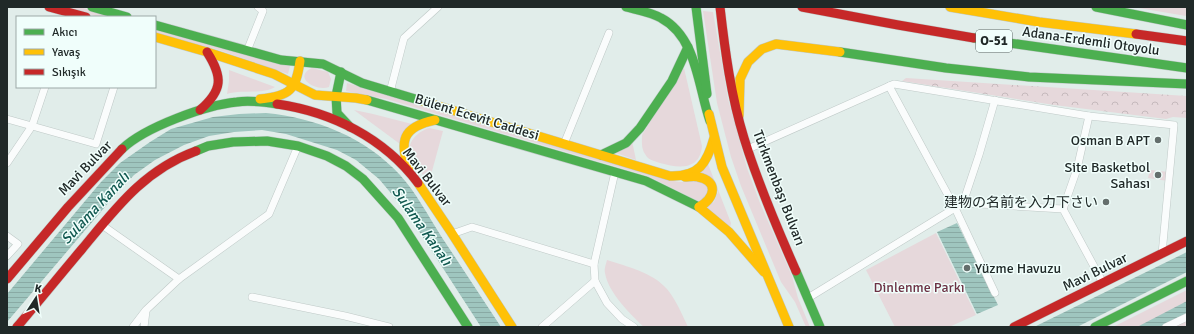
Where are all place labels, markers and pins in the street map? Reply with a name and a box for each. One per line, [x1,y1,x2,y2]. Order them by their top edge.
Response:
place label: Osman B APT [1071,132,1150,149]
marker: Osman B APT [1153,135,1163,145]
place label: Site Basketbol Sahası [1065,159,1150,192]
marker: Site Basketbol Sahası [1153,170,1163,180]
place label: 建物の名前を入力下さい [944,194,1098,211]
marker: 建物の名前を入力下さい [1101,197,1111,207]
place label: Yüzme Havuzu [975,260,1061,277]
marker: Yüzme Havuzu [962,263,972,273]

